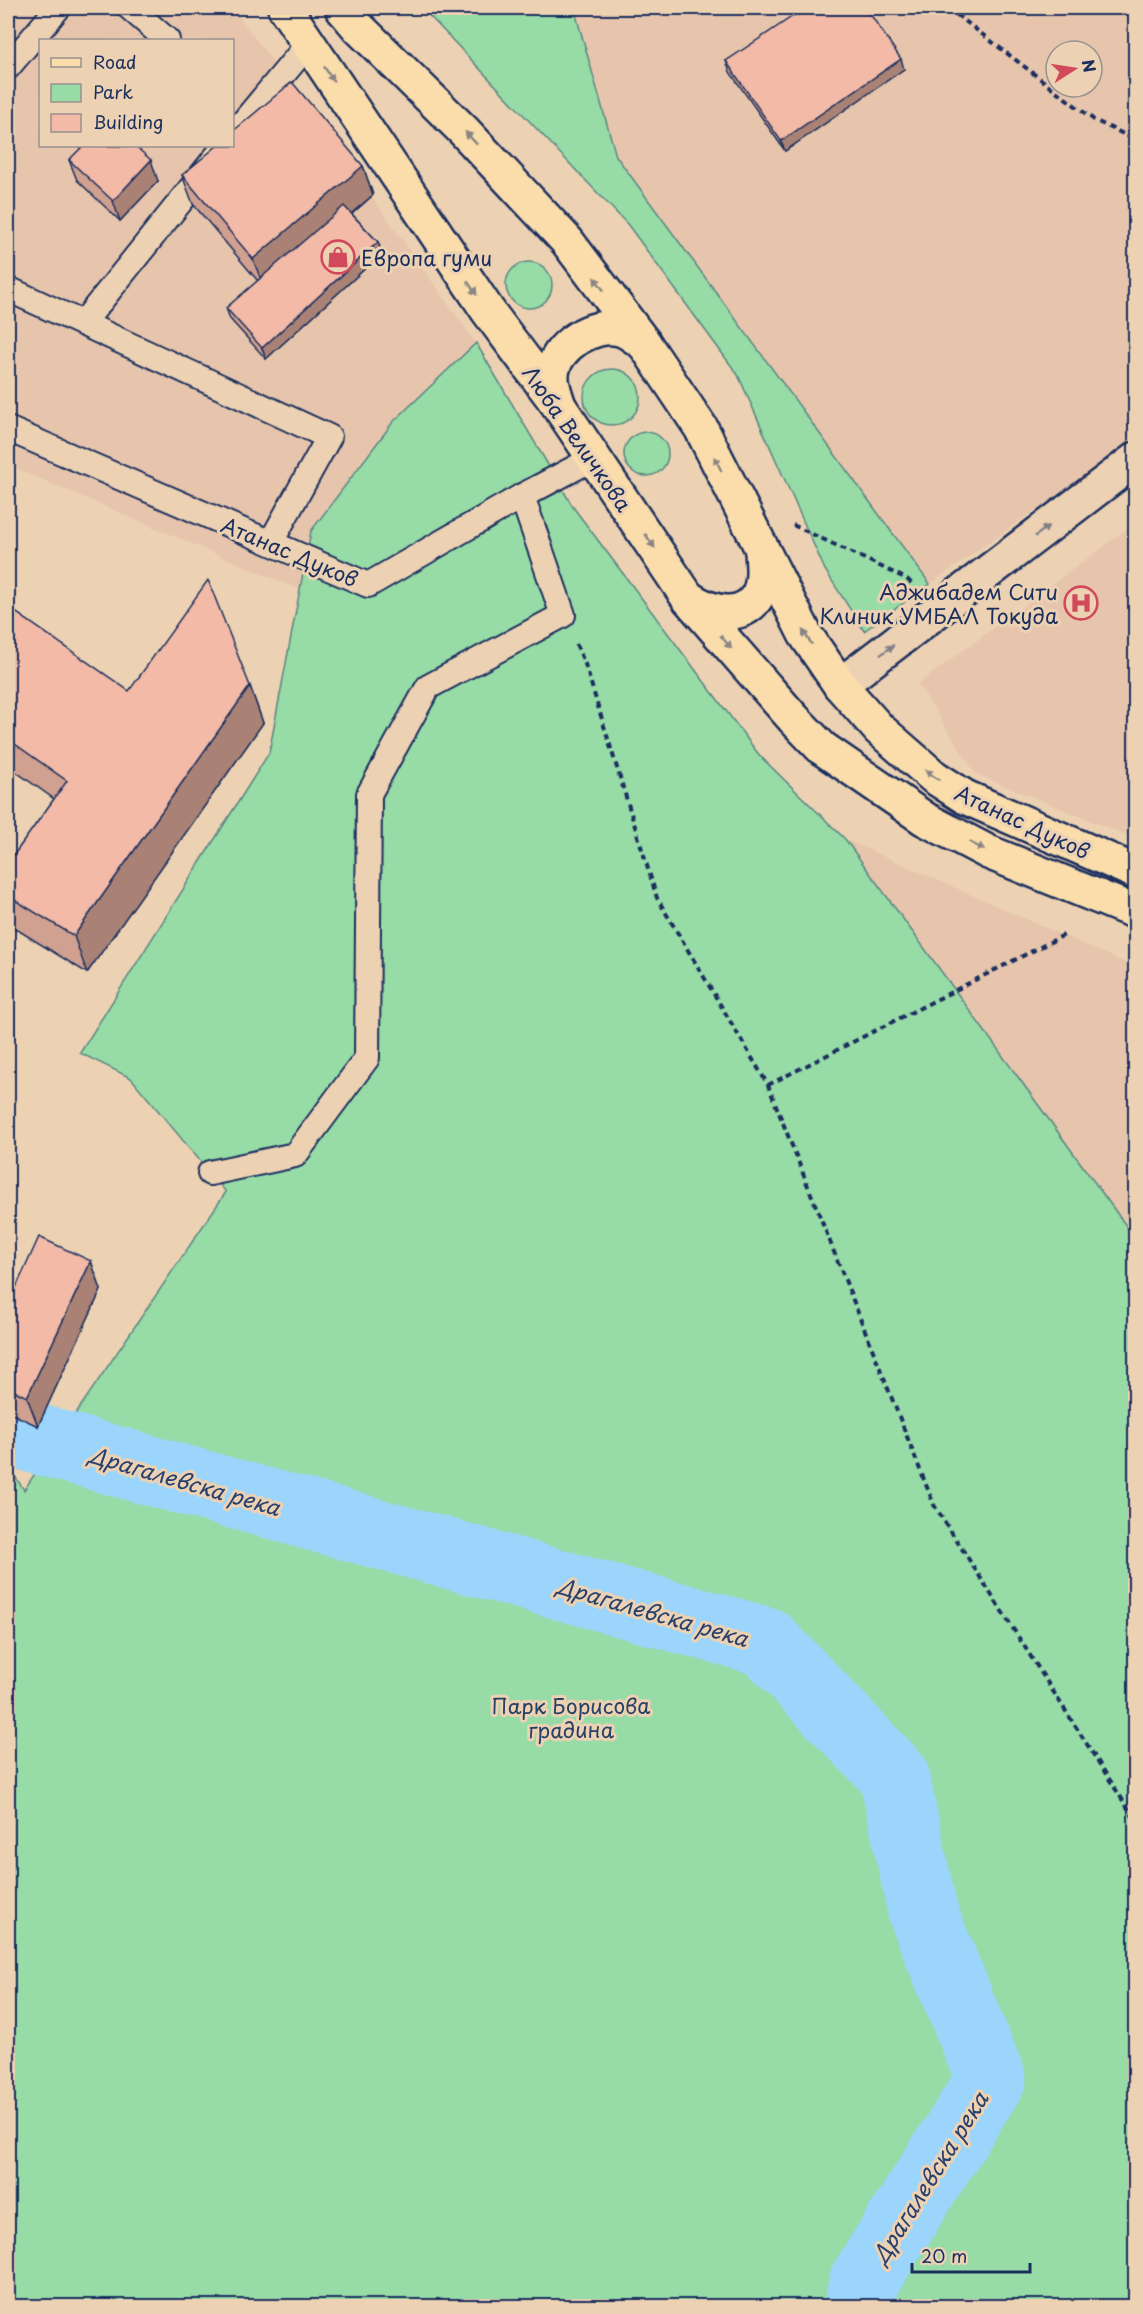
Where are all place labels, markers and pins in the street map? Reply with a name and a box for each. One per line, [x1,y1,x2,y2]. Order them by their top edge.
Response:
shop icon: Европа гуми [320,239,356,275]
place label: Европа гуми [361,241,492,273]
place label: Аджибадем Сити Клиник УМБАЛ Токуда [819,575,1058,631]
hospital icon: Аджибадем Сити Клиник УМБАЛ Токуда [1063,585,1099,621]

